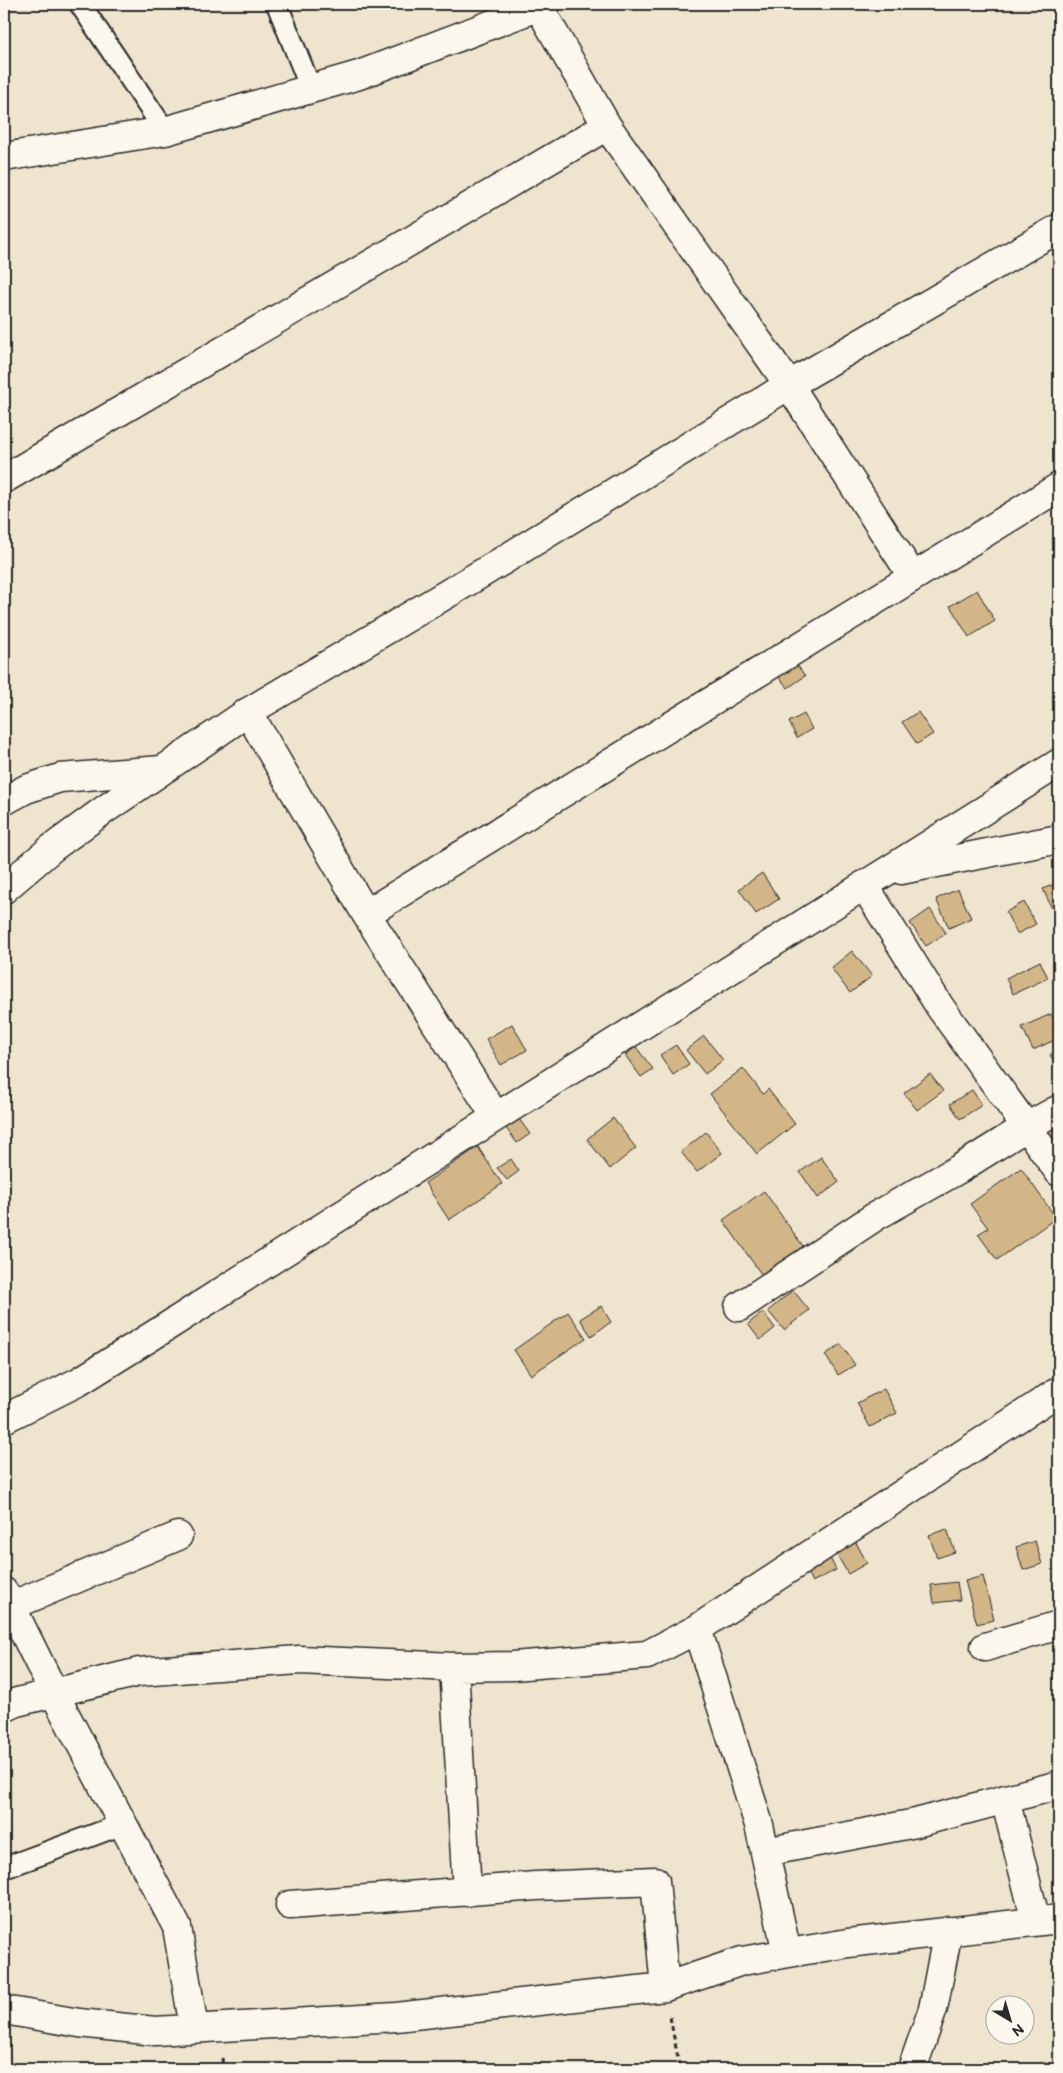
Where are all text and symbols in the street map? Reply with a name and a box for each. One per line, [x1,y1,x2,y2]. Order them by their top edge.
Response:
north arrow [986,1996,1036,2046]
text: N [1008,2020,1027,2040]

